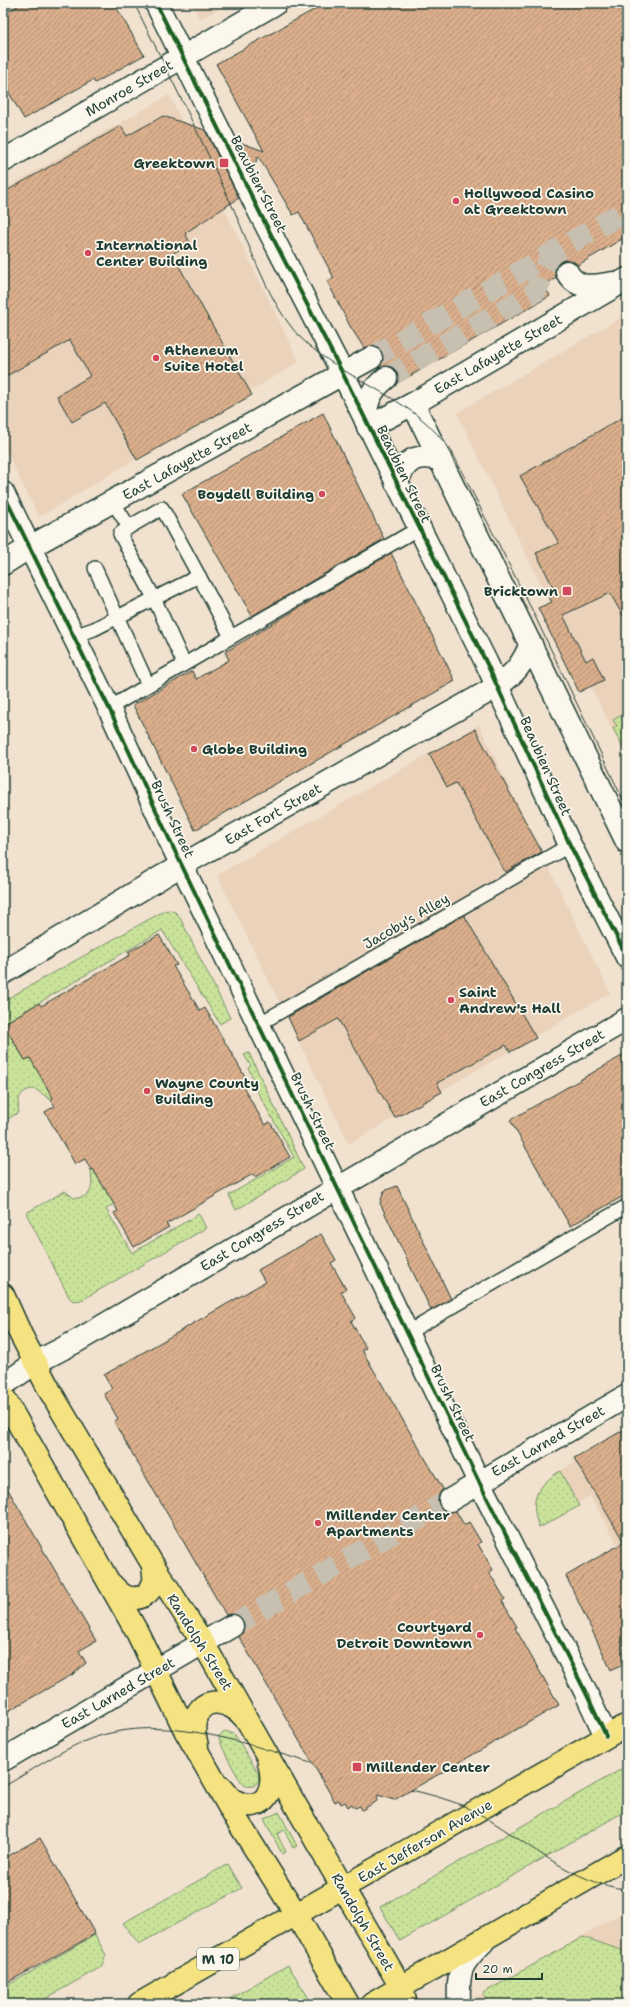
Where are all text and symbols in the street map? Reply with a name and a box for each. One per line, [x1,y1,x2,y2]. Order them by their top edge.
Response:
street label: Monroe Street [82,56,176,120]
street label: Beaubien Street [227,132,291,236]
place label: Greektown [134,154,215,172]
marker: Greektown [218,157,230,169]
place label: Hollywood Casino at Greektown [464,184,594,218]
marker: Hollywood Casino at Greektown [451,196,461,206]
place label: International Center Building [96,236,207,270]
marker: International Center Building [83,248,93,258]
street label: East Lafayette Street [431,310,565,398]
place label: Atheneum Suite Hotel [164,341,244,375]
marker: Atheneum Suite Hotel [151,353,161,363]
street label: East Lafayette Street [119,418,255,504]
street label: Beaubien Street [373,422,435,526]
place label: Boydell Building [198,485,314,503]
marker: Boydell Building [317,489,327,499]
place label: Bricktown [484,582,558,600]
marker: Bricktown [561,585,573,597]
street label: Beaubien Street [516,714,576,818]
place label: Globe Building [202,740,307,758]
marker: Globe Building [189,744,199,754]
street label: Brush Street [147,777,199,861]
street label: East Fort Street [221,779,325,849]
street label: Jacoby's Alley [360,889,452,953]
place label: Saint Andrew's Hall [459,983,561,1017]
marker: Saint Andrew's Hall [446,995,456,1005]
street label: East Congress Street [476,1025,608,1111]
street label: Brush Street [287,1069,339,1153]
place label: Wayne County Building [155,1074,259,1108]
marker: Wayne County Building [142,1086,152,1096]
street label: East Congress Street [197,1187,327,1275]
street label: Brush Street [427,1361,479,1445]
street label: East Larned Street [488,1401,608,1481]
place label: Millender Center Apartments [326,1506,450,1540]
marker: Millender Center Apartments [313,1518,323,1528]
street label: Randolph Street [163,1590,237,1694]
place label: Courtyard Detroit Downtown [337,1618,472,1652]
marker: Courtyard Detroit Downtown [475,1630,485,1640]
street label: East Larned Street [58,1653,178,1733]
place label: Millender Center [366,1758,490,1776]
marker: Millender Center [351,1761,363,1773]
street label: East Jefferson Avenue [355,1795,495,1887]
street label: Randolph Street [328,1870,398,1974]
road number: M 10 [197,1948,239,1970]
scale bar [476,1955,542,1981]
text: 20 m [482,1961,513,1977]

